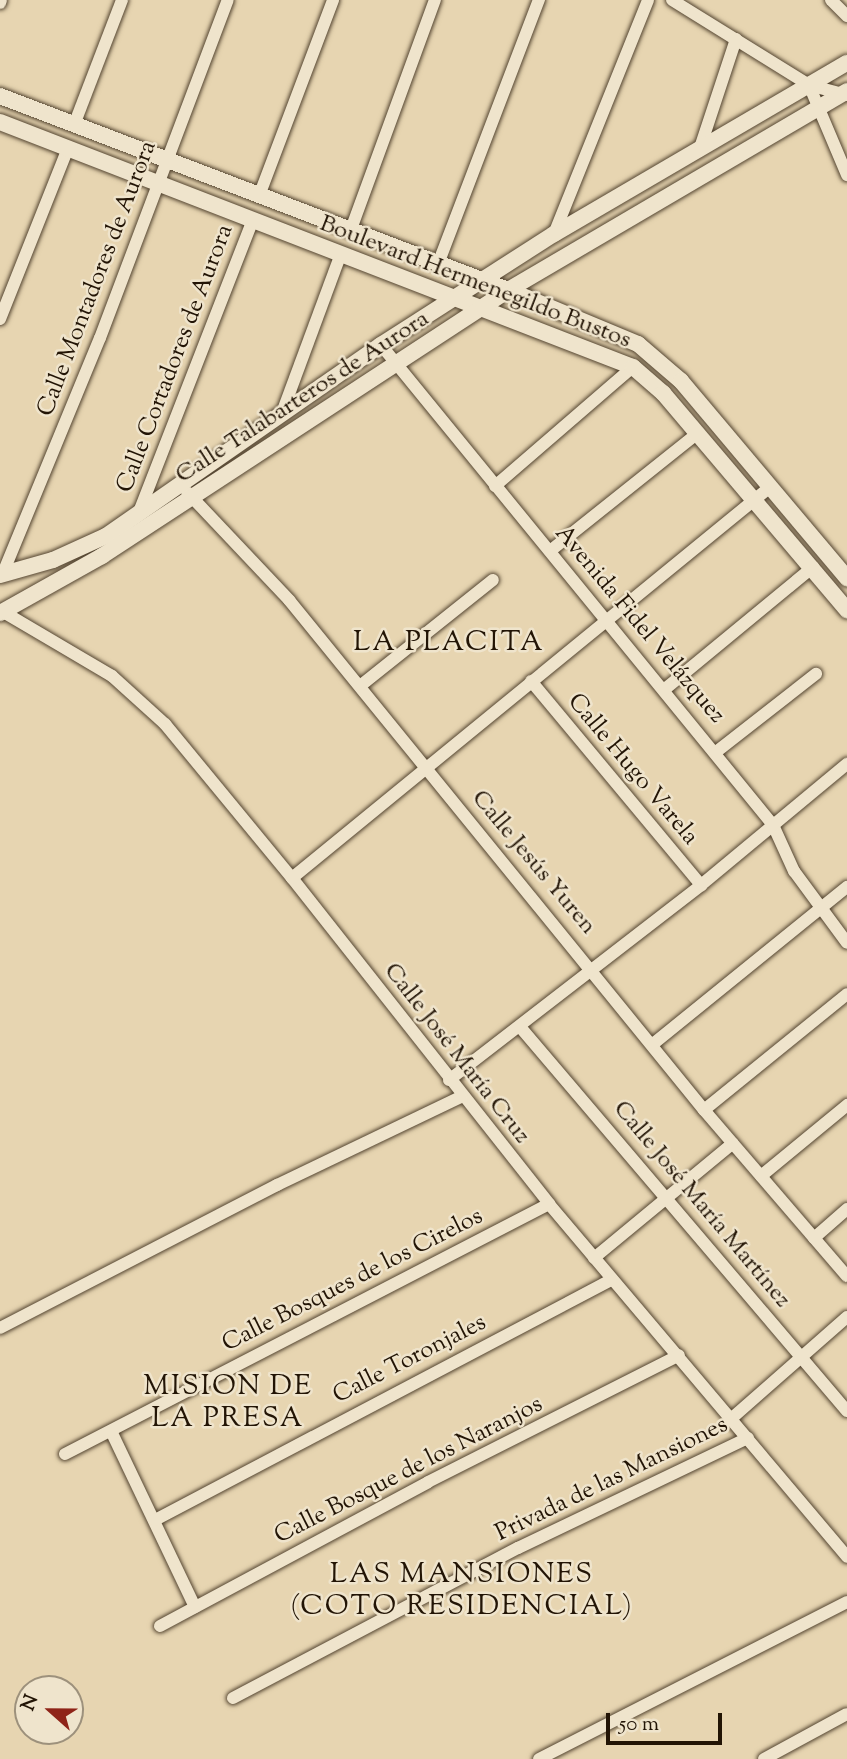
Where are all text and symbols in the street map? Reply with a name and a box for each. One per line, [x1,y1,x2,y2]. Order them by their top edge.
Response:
street label: Calle Montadores de Aurora [32,137,164,421]
street label: Boulevard Hermenegildo Bustos [315,210,635,356]
street label: Calle Cortadores de Aurora [112,221,240,497]
street label: Calle Talabarteros de Aurora [171,305,435,491]
street label: Avenida Fidel Velázquez [548,520,730,730]
district label: LA PLACITA [355,626,543,660]
street label: Calle Hugo Varela [560,688,704,852]
street label: Calle Jesús Yuren [464,785,602,941]
street label: Calle José María Cruz [377,958,535,1150]
street label: Calle José María Martínez [606,1096,796,1314]
street label: Calle Bosques de los Cirelos [218,1203,488,1359]
street label: Calle Toronjales [329,1309,491,1411]
district label: MISION DE LA PRESA [144,1370,312,1436]
street label: Calle Bosque de los Naranjos [270,1391,548,1551]
street label: Privada de las Mansiones [491,1411,733,1549]
district label: LAS MANSIONES (COTO RESIDENCIAL) [293,1558,631,1624]
north arrow [14,1675,84,1745]
text: N [15,1691,46,1715]
scale bar [609,1700,724,1744]
text: 50 m [619,1710,659,1740]

